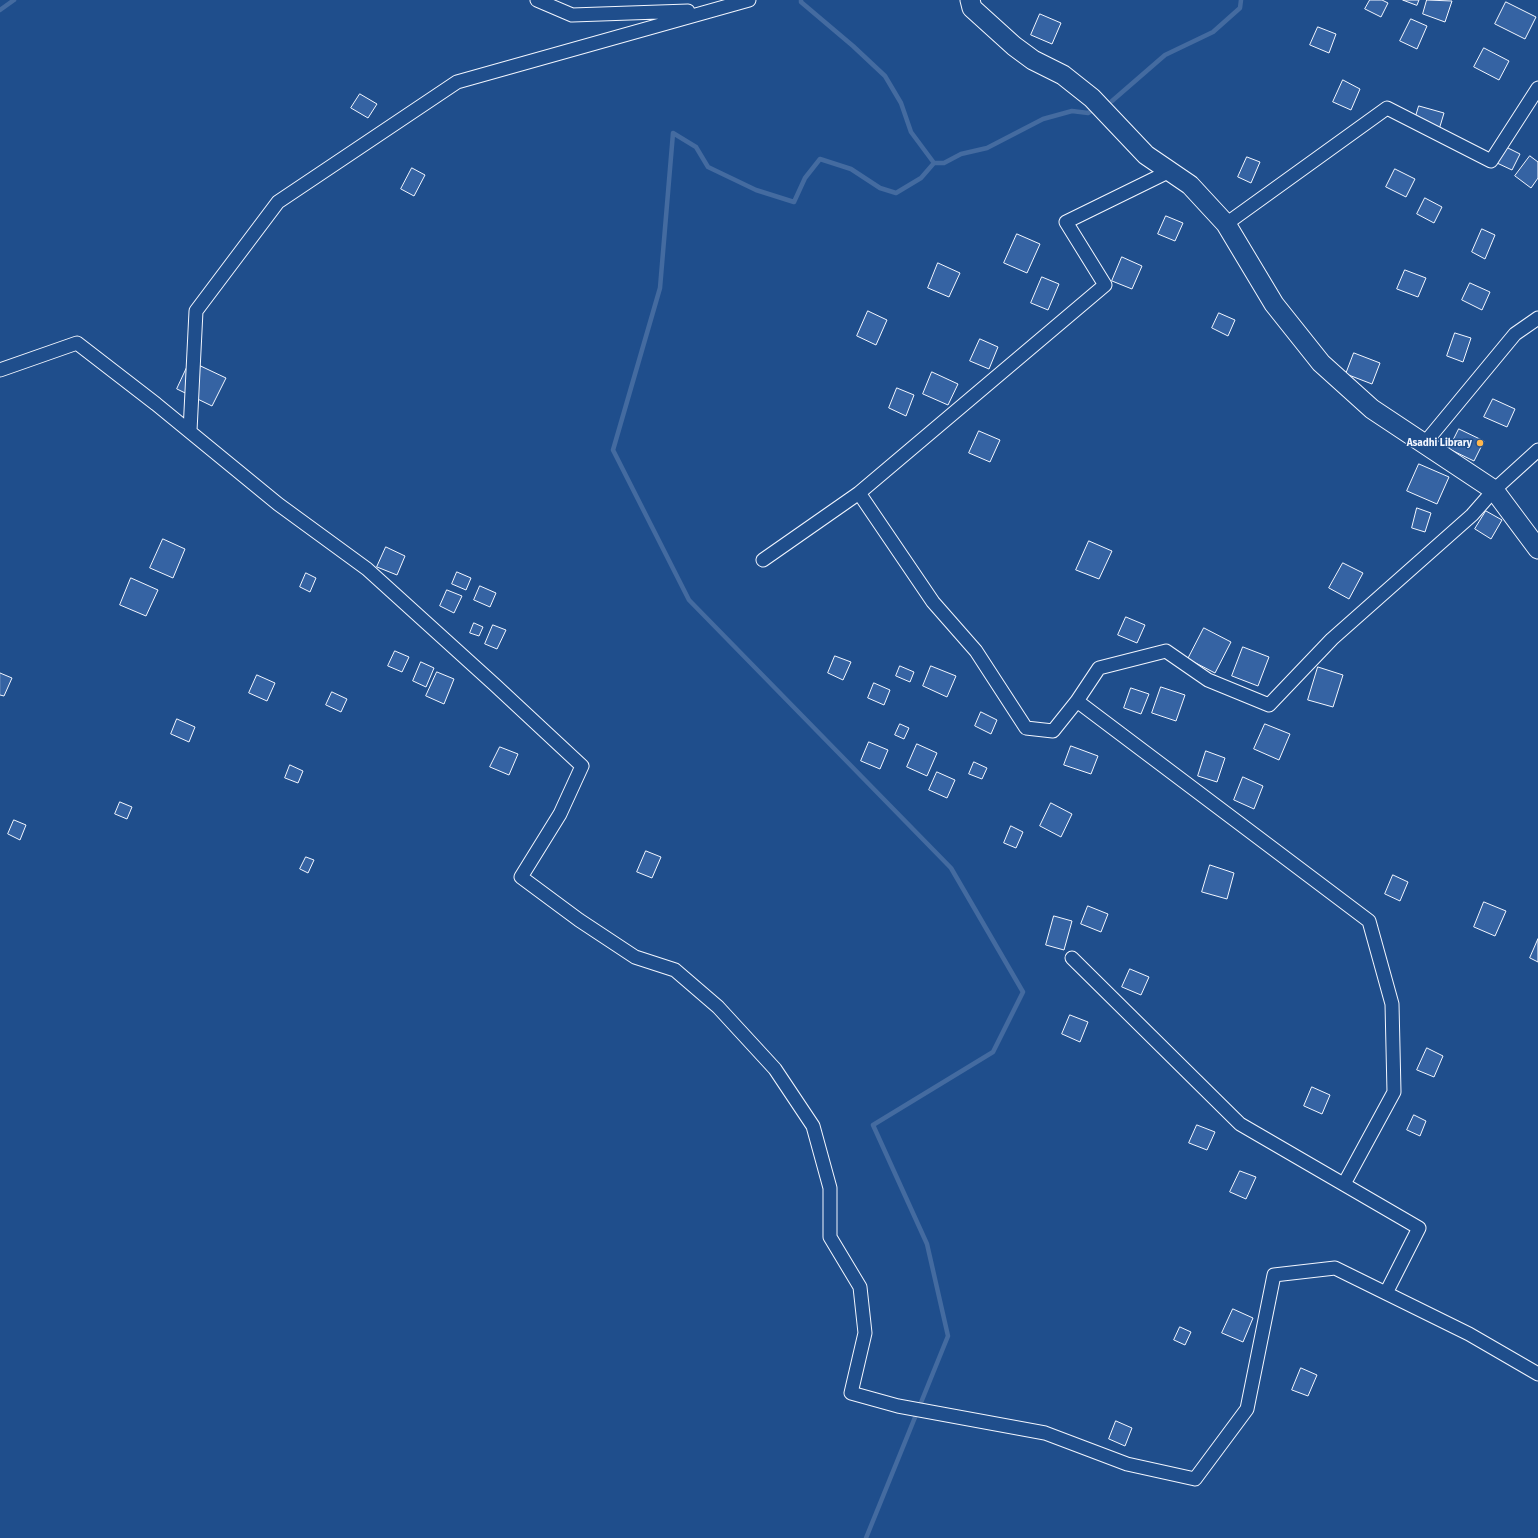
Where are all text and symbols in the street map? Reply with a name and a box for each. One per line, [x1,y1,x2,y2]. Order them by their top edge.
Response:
place label: Asadhi Library [1407,437,1472,449]
marker: Asadhi Library [1475,438,1485,448]

